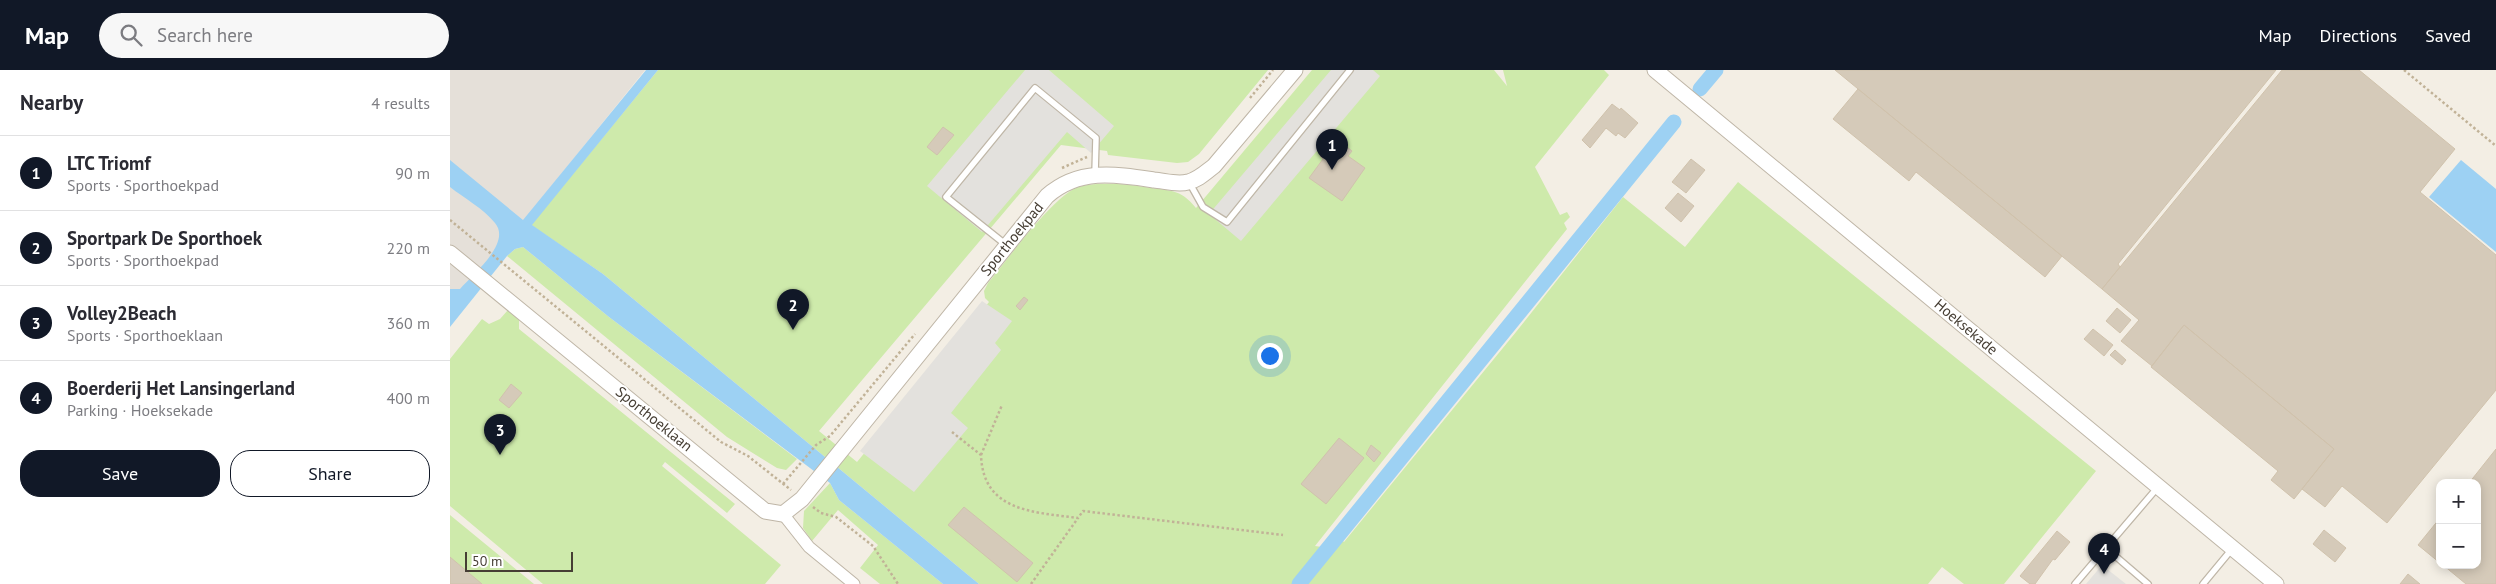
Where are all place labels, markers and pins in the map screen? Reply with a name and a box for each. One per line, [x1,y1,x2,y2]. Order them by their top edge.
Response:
pin: 1 [1316,129,1348,170]
pin: 2 [777,289,809,330]
pin: 3 [484,414,516,455]
pin: 4 [2088,533,2120,574]

